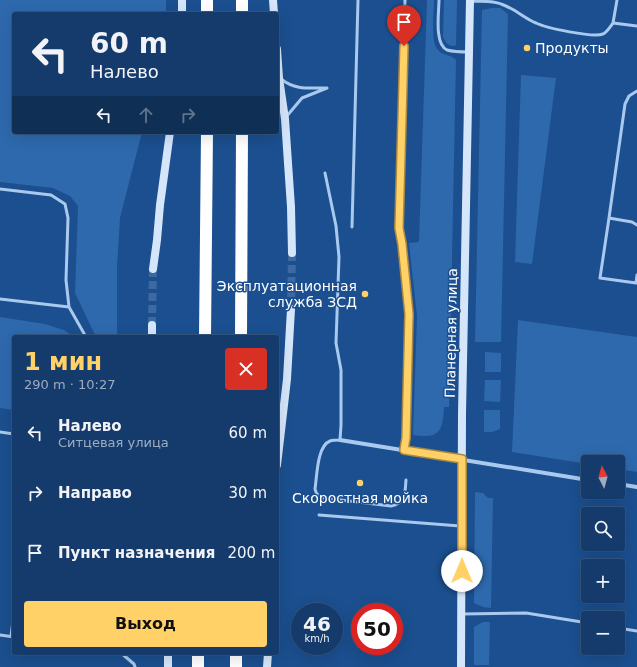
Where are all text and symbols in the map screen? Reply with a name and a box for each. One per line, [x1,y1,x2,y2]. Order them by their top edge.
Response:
pin [387,5,421,46]
icon: arrive [393,11,415,33]
text: 60 m [90,27,168,60]
icon: left [24,28,76,80]
place label: Продукты [535,40,609,56]
marker: Продукты [522,43,532,53]
text: Налево [90,61,159,82]
icon: left [93,104,115,126]
icon: ahead [135,104,157,126]
icon: right [177,104,199,126]
street label: Планерная улица [442,268,460,398]
place label: Эксплуатационная служба ЗСД [217,278,357,310]
marker: Эксплуатационная служба ЗСД [360,289,370,299]
text: 1 мин [24,348,102,376]
button: close [225,348,267,390]
text: 290 m · 10:27 [24,377,115,392]
text: Налево [58,417,122,435]
icon: left [24,422,46,444]
text: 60 m [229,424,267,442]
text: Ситцевая улица [58,435,169,450]
north arrow [581,455,625,499]
map controls [581,455,625,655]
marker: Скоростная мойка [355,478,365,488]
icon: right [24,482,46,504]
text: Направо [58,484,132,502]
text: 30 m [229,484,267,502]
place label: Скоростная мойка [292,490,428,506]
button: search [581,507,625,551]
icon: arrive [24,542,46,564]
text: Пункт назначения [58,544,215,562]
text: 200 m [227,544,275,562]
position arrow [441,550,483,592]
button: + [581,559,625,603]
button: Выход [24,601,267,647]
speed limit sign: 50 [351,603,403,655]
button: − [581,611,625,655]
text: 46 [303,612,331,636]
text: km/h [304,633,330,644]

